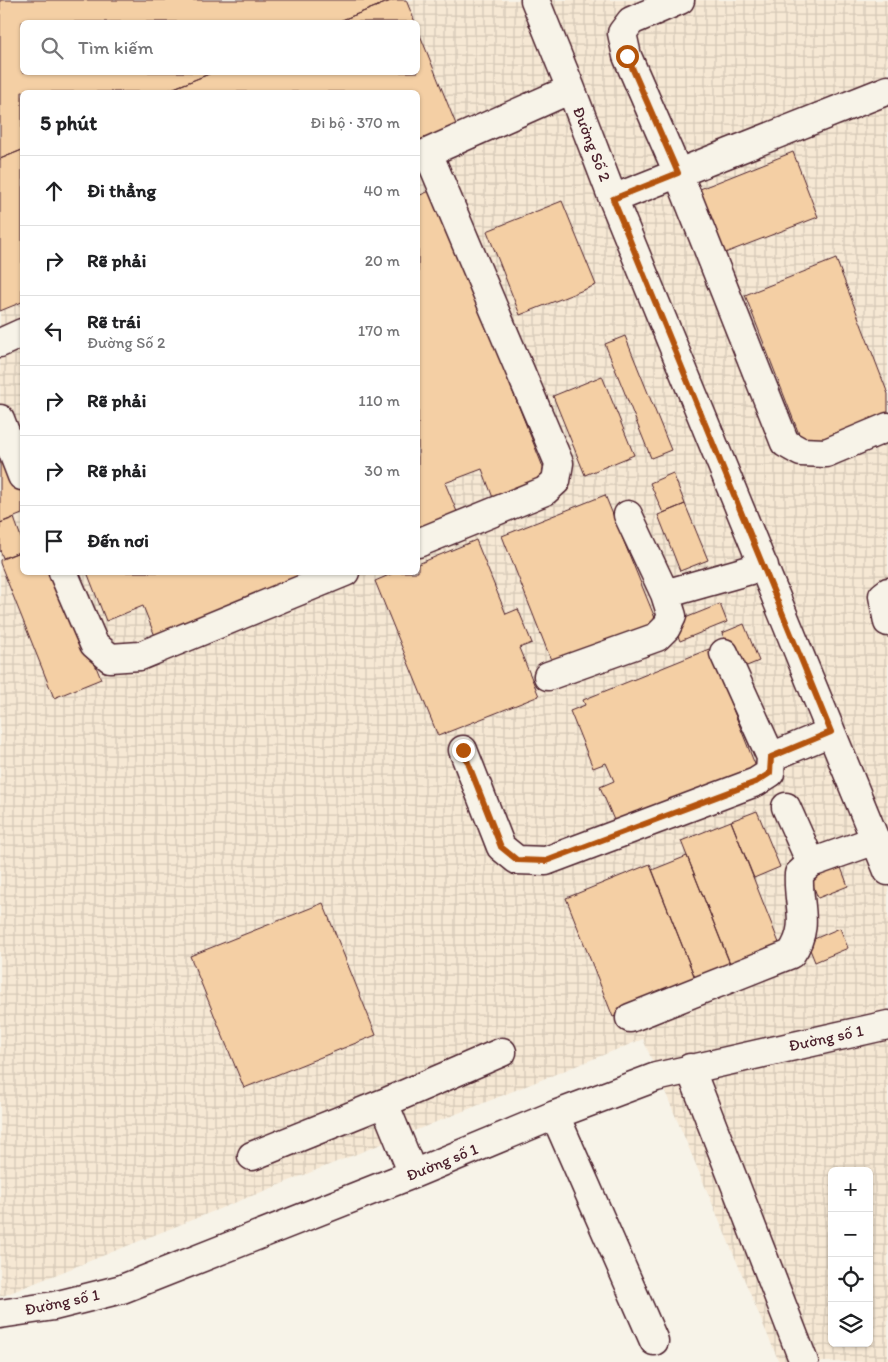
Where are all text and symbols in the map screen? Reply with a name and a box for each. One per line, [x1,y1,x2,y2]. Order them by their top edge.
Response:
search box [20,20,420,75]
icon: search [38,34,66,62]
text: Tìm kiếm [78,36,153,59]
route start [616,45,639,68]
street label: Đường Số 2 [569,104,615,185]
text: 5 phút [40,110,97,135]
text: Đi bộ · 370 m [310,113,400,132]
icon: ahead [40,177,68,205]
text: Đi thẳng [87,179,156,202]
text: 40 m [363,181,400,200]
icon: right [40,247,68,275]
text: Rẽ phải [87,249,146,272]
text: 20 m [365,251,400,270]
text: Rẽ trái [87,310,141,333]
icon: left [40,317,68,345]
text: 170 m [358,321,400,340]
text: Đường Số 2 [87,333,166,352]
icon: right [40,387,68,415]
text: Rẽ phải [87,389,146,412]
text: 110 m [358,391,400,410]
icon: right [40,457,68,485]
text: Rẽ phải [87,459,146,482]
text: 30 m [364,461,400,480]
icon: arrive [40,527,68,555]
text: Đến nơi [87,529,149,552]
route end [452,739,475,762]
street label: Đường số 1 [787,1021,866,1055]
street label: Đường số 1 [403,1139,481,1185]
map controls [828,1167,873,1347]
button: + [828,1167,873,1212]
button: − [828,1212,873,1257]
button: locate [828,1257,873,1302]
street label: Đường số 1 [23,1285,102,1319]
button: layers [828,1302,873,1347]

